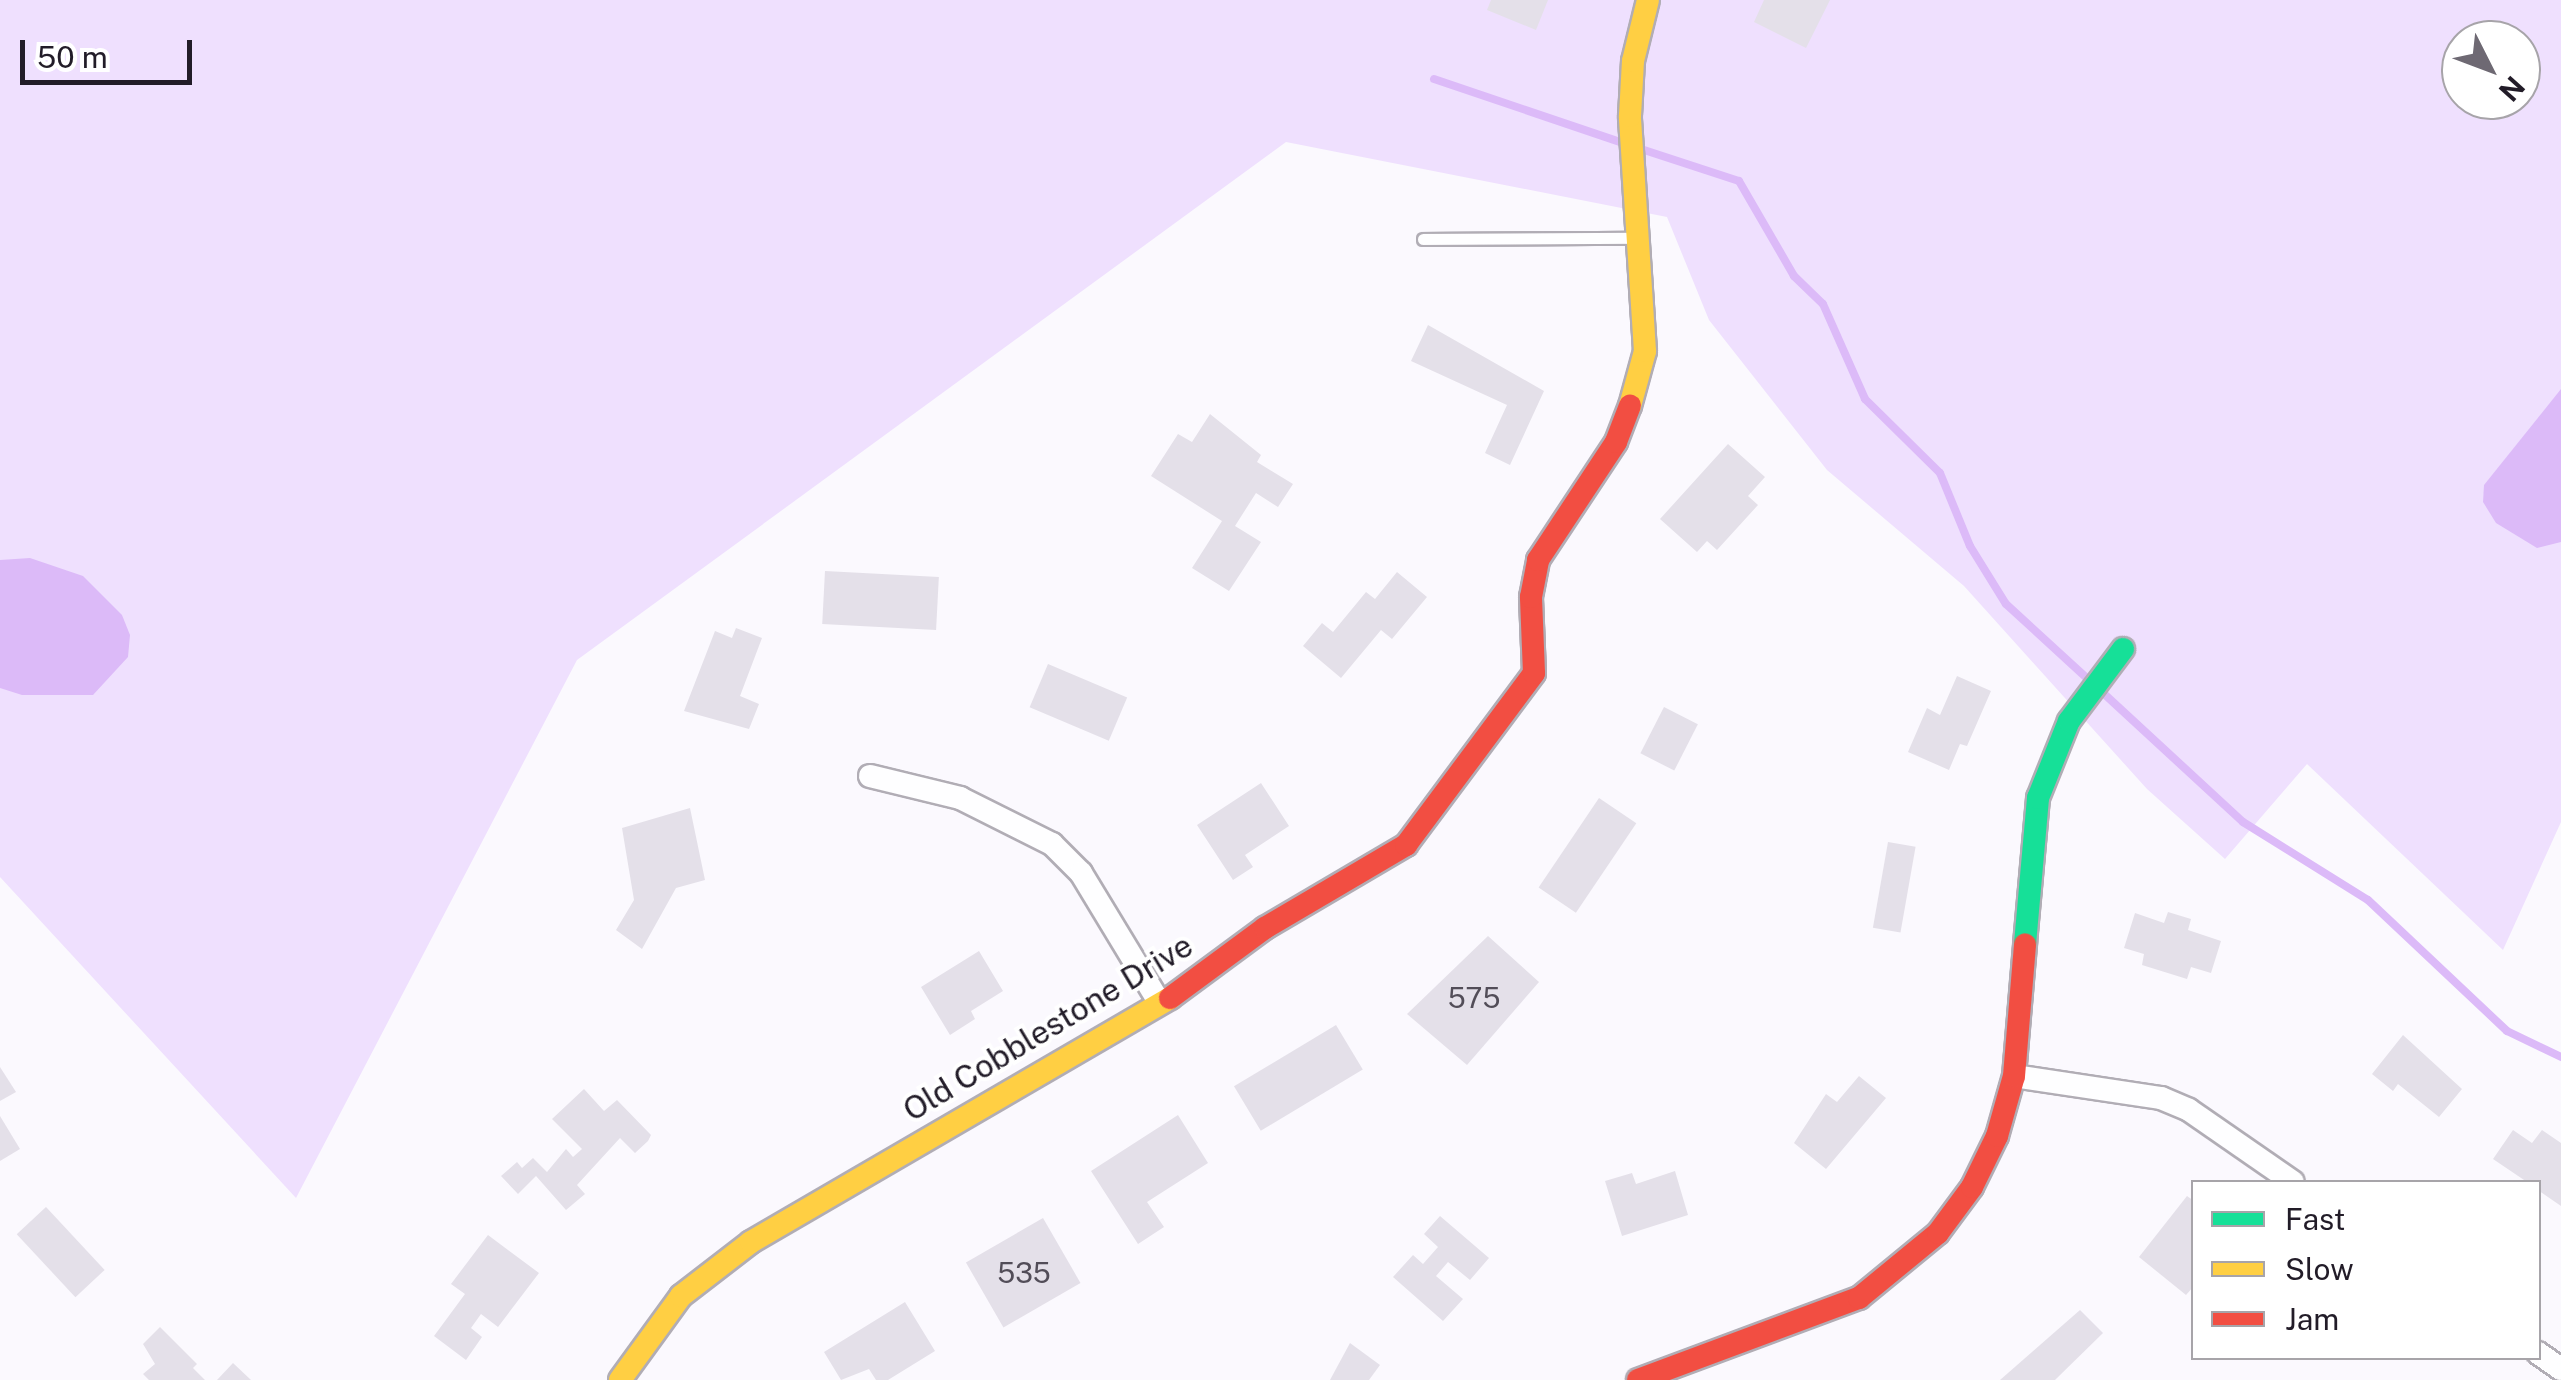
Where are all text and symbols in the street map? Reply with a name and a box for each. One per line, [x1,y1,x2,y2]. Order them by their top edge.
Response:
scale bar [25,20,198,82]
north arrow [2441,20,2541,120]
text: 50 m [37,39,108,75]
text: N [2493,70,2532,108]
street label: Old Cobblestone Drive [896,926,1200,1130]
house number: 575 [1448,981,1500,1015]
legend [2191,1180,2541,1360]
text: Fast [2285,1201,2345,1237]
text: Slow [2285,1251,2354,1287]
house number: 535 [997,1256,1051,1290]
text: Jam [2285,1301,2339,1337]

